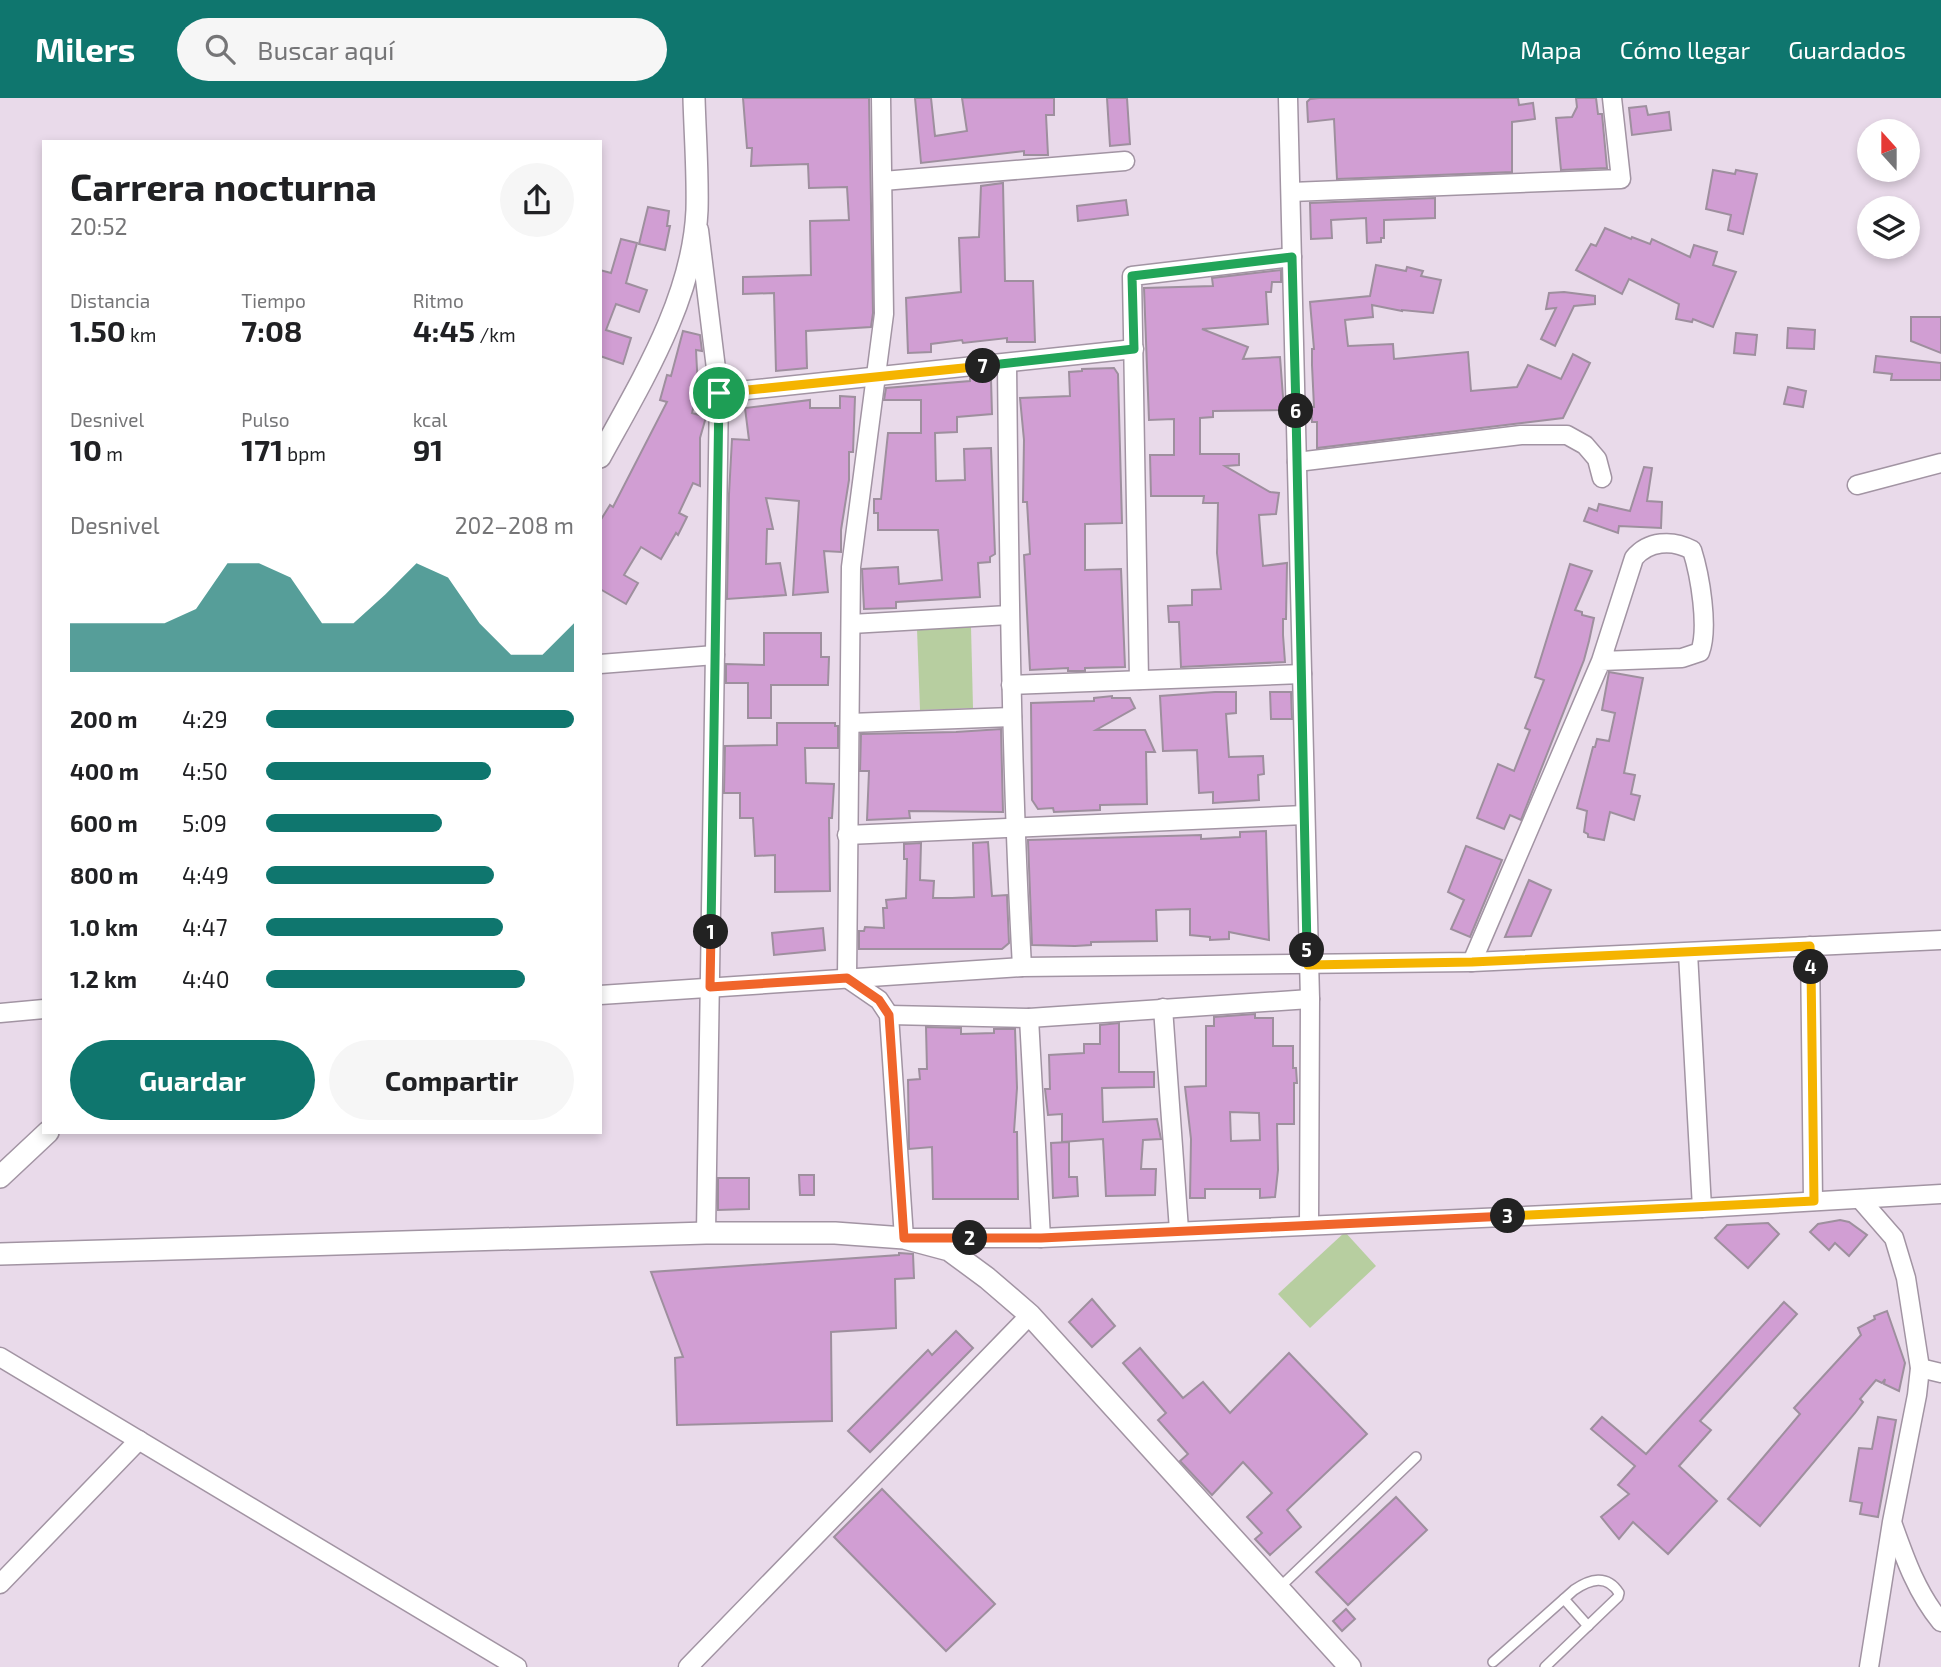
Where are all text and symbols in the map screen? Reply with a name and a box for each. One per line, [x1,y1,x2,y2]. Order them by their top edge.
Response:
search box [177,18,667,81]
text: Milers [35,29,135,69]
icon: search [201,30,239,68]
text: Buscar aquí [257,34,395,65]
text: Mapa [1520,35,1582,64]
text: Cómo llegar [1620,35,1750,64]
text: Guardados [1788,35,1906,64]
north arrow [1857,119,1920,182]
map controls [1857,119,1920,259]
text: Carrera nocturna [70,163,377,209]
button: share [500,163,574,237]
button: layers [1857,196,1920,259]
text: 20:52 [70,212,127,240]
text: Distancia [70,289,150,312]
text: Tiempo [241,289,306,312]
text: Ritmo [413,289,464,312]
text: 1.50 [70,312,126,348]
text: 7:08 [241,312,303,348]
text: 4:45 [413,312,475,348]
text: km [126,323,156,346]
text: /km [475,323,516,346]
pin: 7 [965,348,1000,384]
text: 7 [977,354,988,377]
pin [689,363,749,423]
icon: arrive [700,374,738,412]
pin: 6 [1278,394,1314,428]
text: 6 [1290,399,1301,422]
text: Desnivel [70,408,144,431]
text: Pulso [241,408,289,431]
text: kcal [413,408,447,431]
text: 10 [70,431,102,467]
text: 171 [241,431,283,467]
text: 91 [413,431,443,467]
text: m [102,442,123,465]
text: bpm [283,442,326,465]
text: Desnivel [70,511,160,539]
text: 202–208 m [455,511,574,539]
text: 200 m [70,705,138,733]
text: 4:29 [182,705,228,733]
text: 400 m [70,757,139,785]
text: 4:50 [182,757,228,785]
text: 600 m [70,809,138,837]
text: 5:09 [182,809,227,837]
text: 800 m [70,861,139,889]
text: 4:49 [182,861,229,889]
text: 1.0 km [70,913,138,941]
text: 4:47 [182,913,228,941]
pin: 1 [694,914,728,950]
text: 1 [706,920,715,943]
pin: 5 [1290,932,1324,968]
text: 5 [1301,938,1312,961]
pin: 4 [1794,950,1828,984]
text: 4 [1804,955,1817,978]
text: 1.2 km [70,965,137,993]
text: 4:40 [182,965,230,993]
button: Guardar [70,1040,315,1120]
button: Compartir [329,1040,574,1120]
pin: 3 [1490,1198,1526,1234]
text: 3 [1502,1204,1513,1227]
pin: 2 [953,1220,988,1256]
text: 2 [964,1226,975,1249]

